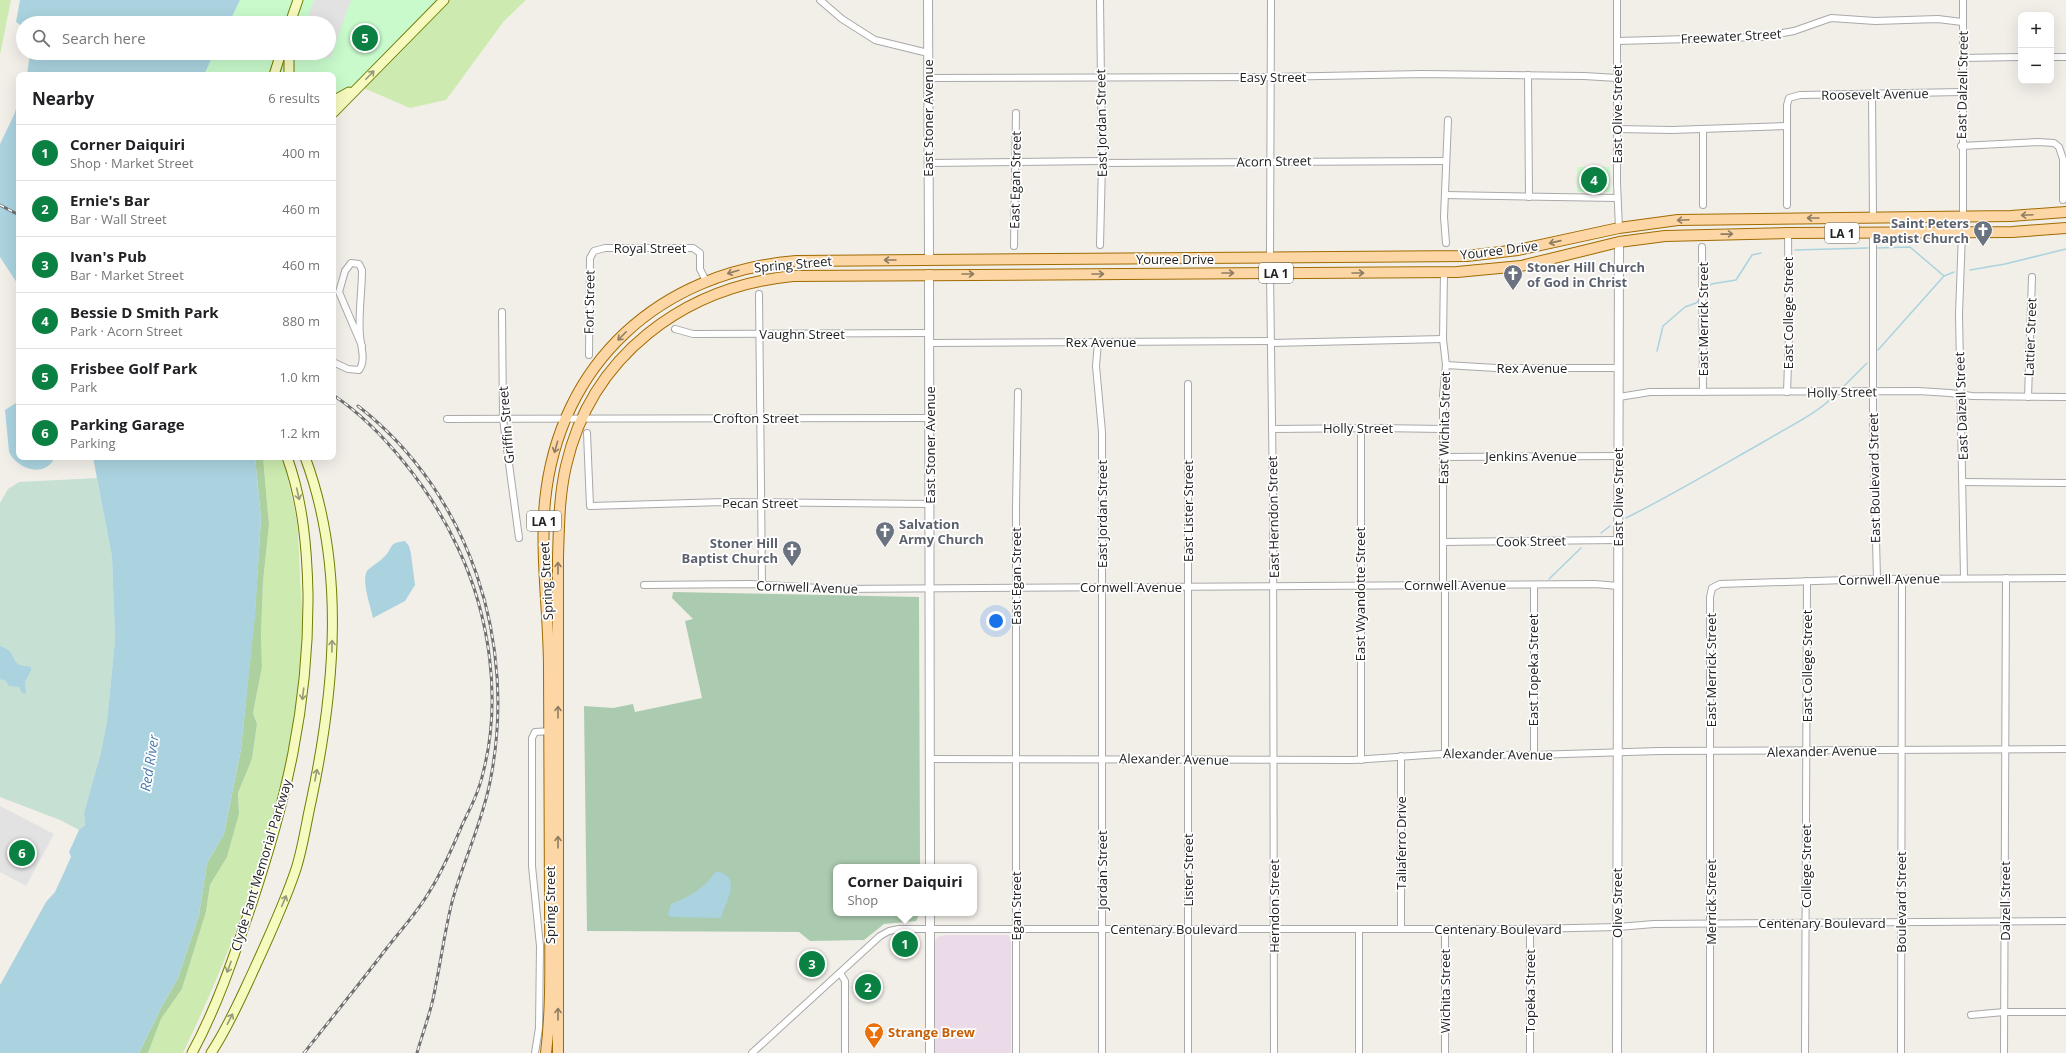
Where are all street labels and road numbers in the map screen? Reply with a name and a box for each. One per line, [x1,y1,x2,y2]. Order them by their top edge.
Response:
street label: Freewater Street [1680,24,1782,48]
street label: East Dalzell Street [1952,30,1972,139]
street label: East Stoner Avenue [919,59,937,177]
street label: East Olive Street [1608,64,1626,163]
street label: East Jordan Street [1091,68,1111,177]
street label: Easy Street [1240,68,1307,86]
street label: Roosevelt Avenue [1821,84,1929,104]
street label: East Egan Street [1005,131,1025,229]
street label: Acorn Street [1236,151,1312,171]
road number: LA 1 [1825,223,1859,243]
street label: Youree Drive [1459,236,1539,264]
street label: Royal Street [614,239,687,257]
street label: Youree Drive [1136,250,1214,268]
street label: Spring Street [753,252,833,276]
street label: East College Street [1779,256,1797,369]
street label: East Merrick Street [1694,261,1712,376]
road number: LA 1 [1259,263,1293,283]
street label: Fort Street [579,269,599,334]
street label: Lattier Street [2020,297,2040,377]
street label: Vaughn Street [759,325,845,343]
street label: Rex Avenue [1066,333,1136,351]
street label: East Dalzell Street [1950,351,1972,460]
street label: Rex Avenue [1497,359,1567,377]
street label: East Wichita Street [1434,371,1454,485]
street label: Holly Street [1807,382,1878,402]
street label: Griffin Street [494,385,518,465]
street label: East Stoner Avenue [921,386,939,504]
street label: Crofton Street [713,409,799,427]
street label: East Boulevard Street [1864,412,1884,543]
street label: Holly Street [1323,419,1393,437]
street label: Jenkins Avenue [1483,447,1577,465]
street label: East Olive Street [1609,447,1627,546]
street label: East Herndon Street [1263,455,1283,578]
street label: East Jordan Street [1093,460,1111,568]
street label: East Lister Street [1179,460,1197,562]
street label: Pecan Street [722,494,798,512]
road number: LA 1 [527,511,561,531]
street label: East Wyandotte Street [1351,526,1369,661]
street label: East Egan Street [1007,527,1025,625]
street label: Cook Street [1496,531,1567,551]
street label: Spring Street [535,541,557,621]
street label: Cornwell Avenue [1838,569,1940,589]
street label: Cornwell Avenue [756,576,858,598]
street label: Cornwell Avenue [1404,576,1506,594]
street label: Cornwell Avenue [1080,578,1182,596]
street label: East College Street [1798,609,1816,722]
street label: East Merrick Street [1702,612,1720,727]
street label: East Topeka Street [1524,613,1542,726]
street label: Alexander Avenue [1767,741,1877,761]
street label: Alexander Avenue [1443,744,1553,764]
street label: Alexander Avenue [1119,749,1229,769]
street label: Clyde Fant Memorial Parkway [226,776,296,953]
street label: Taliaferro Drive [1392,796,1410,890]
street label: College Street [1797,824,1815,908]
street label: Jordan Street [1093,830,1111,912]
street label: Lister Street [1179,833,1197,907]
street label: Boulevard Street [1892,851,1910,953]
street label: Herndon Street [1265,859,1283,953]
street label: Merrick Street [1702,859,1720,945]
street label: Dalzell Street [1996,861,2014,941]
street label: Spring Street [541,865,559,944]
street label: Olive Street [1608,868,1626,938]
street label: Egan Street [1007,871,1025,941]
street label: Centenary Boulevard [1758,914,1886,932]
street label: Centenary Boulevard [1110,920,1238,938]
street label: Centenary Boulevard [1434,920,1562,938]
street label: Wichita Street [1436,948,1454,1033]
street label: Topeka Street [1521,949,1539,1033]

